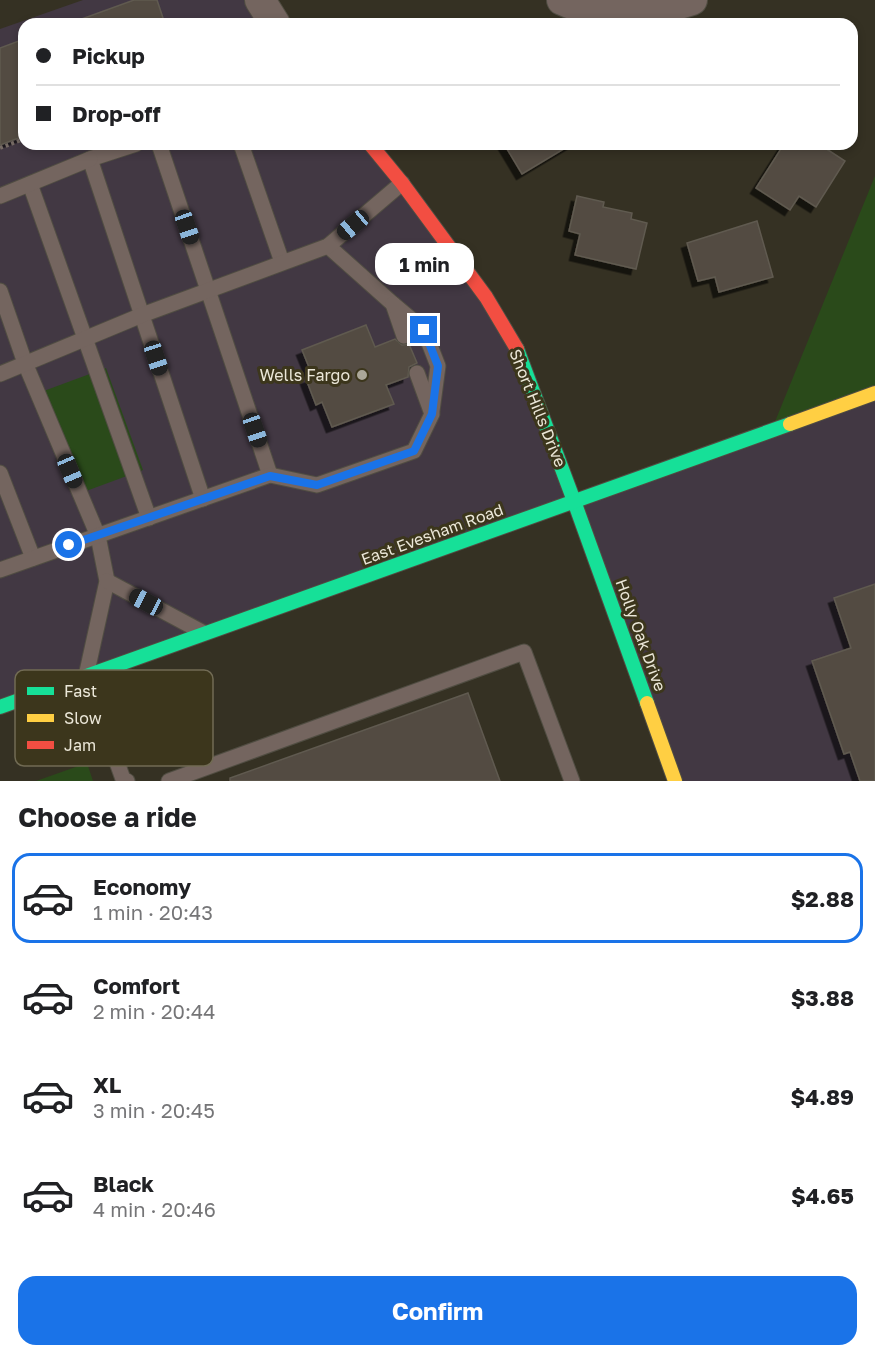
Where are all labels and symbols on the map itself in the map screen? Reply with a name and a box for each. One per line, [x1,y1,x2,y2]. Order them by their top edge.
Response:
car [173,207,201,247]
car [333,207,373,243]
callout: 1 min [374,243,474,285]
route end [410,316,437,343]
car [142,338,170,378]
street label: Short Hills Drive [505,346,571,470]
place label: Wells Fargo [260,365,350,385]
marker: Wells Fargo [355,368,369,382]
car [241,410,269,450]
car [55,451,85,491]
street label: East Evesham Road [358,499,506,569]
route start [55,531,82,558]
street label: Holly Oak Drive [611,576,671,694]
car [126,586,166,618]
legend [15,670,213,766]
text: Fast [64,681,97,701]
text: Slow [64,708,102,728]
text: Jam [64,735,96,755]

